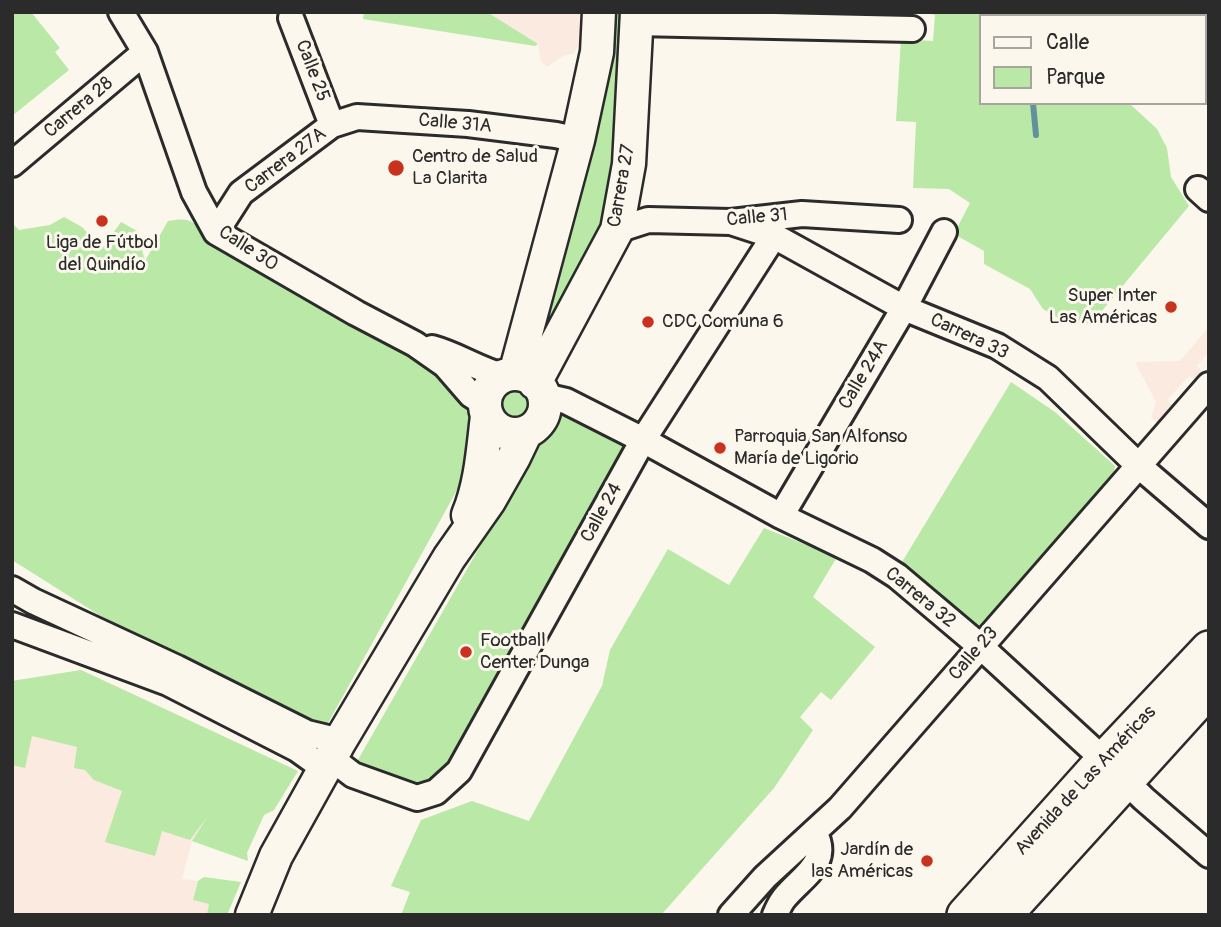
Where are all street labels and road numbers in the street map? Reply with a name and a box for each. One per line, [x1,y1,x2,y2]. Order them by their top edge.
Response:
street label: Calle 25 [290,37,334,105]
street label: Carrera 28 [40,73,118,143]
street label: Calle 31A [417,109,493,139]
street label: Carrera 27A [241,123,331,199]
street label: Carrera 27 [604,143,640,229]
street label: Calle 31 [726,204,788,232]
street label: Calle 30 [214,221,282,277]
street label: Carrera 33 [926,309,1012,365]
street label: Calle 24A [834,336,894,414]
street label: Calle 24 [576,479,628,547]
street label: Carrera 32 [880,563,960,633]
street label: Calle 23 [944,622,1004,686]
street label: Avenida de Las Américas [1011,701,1161,861]

